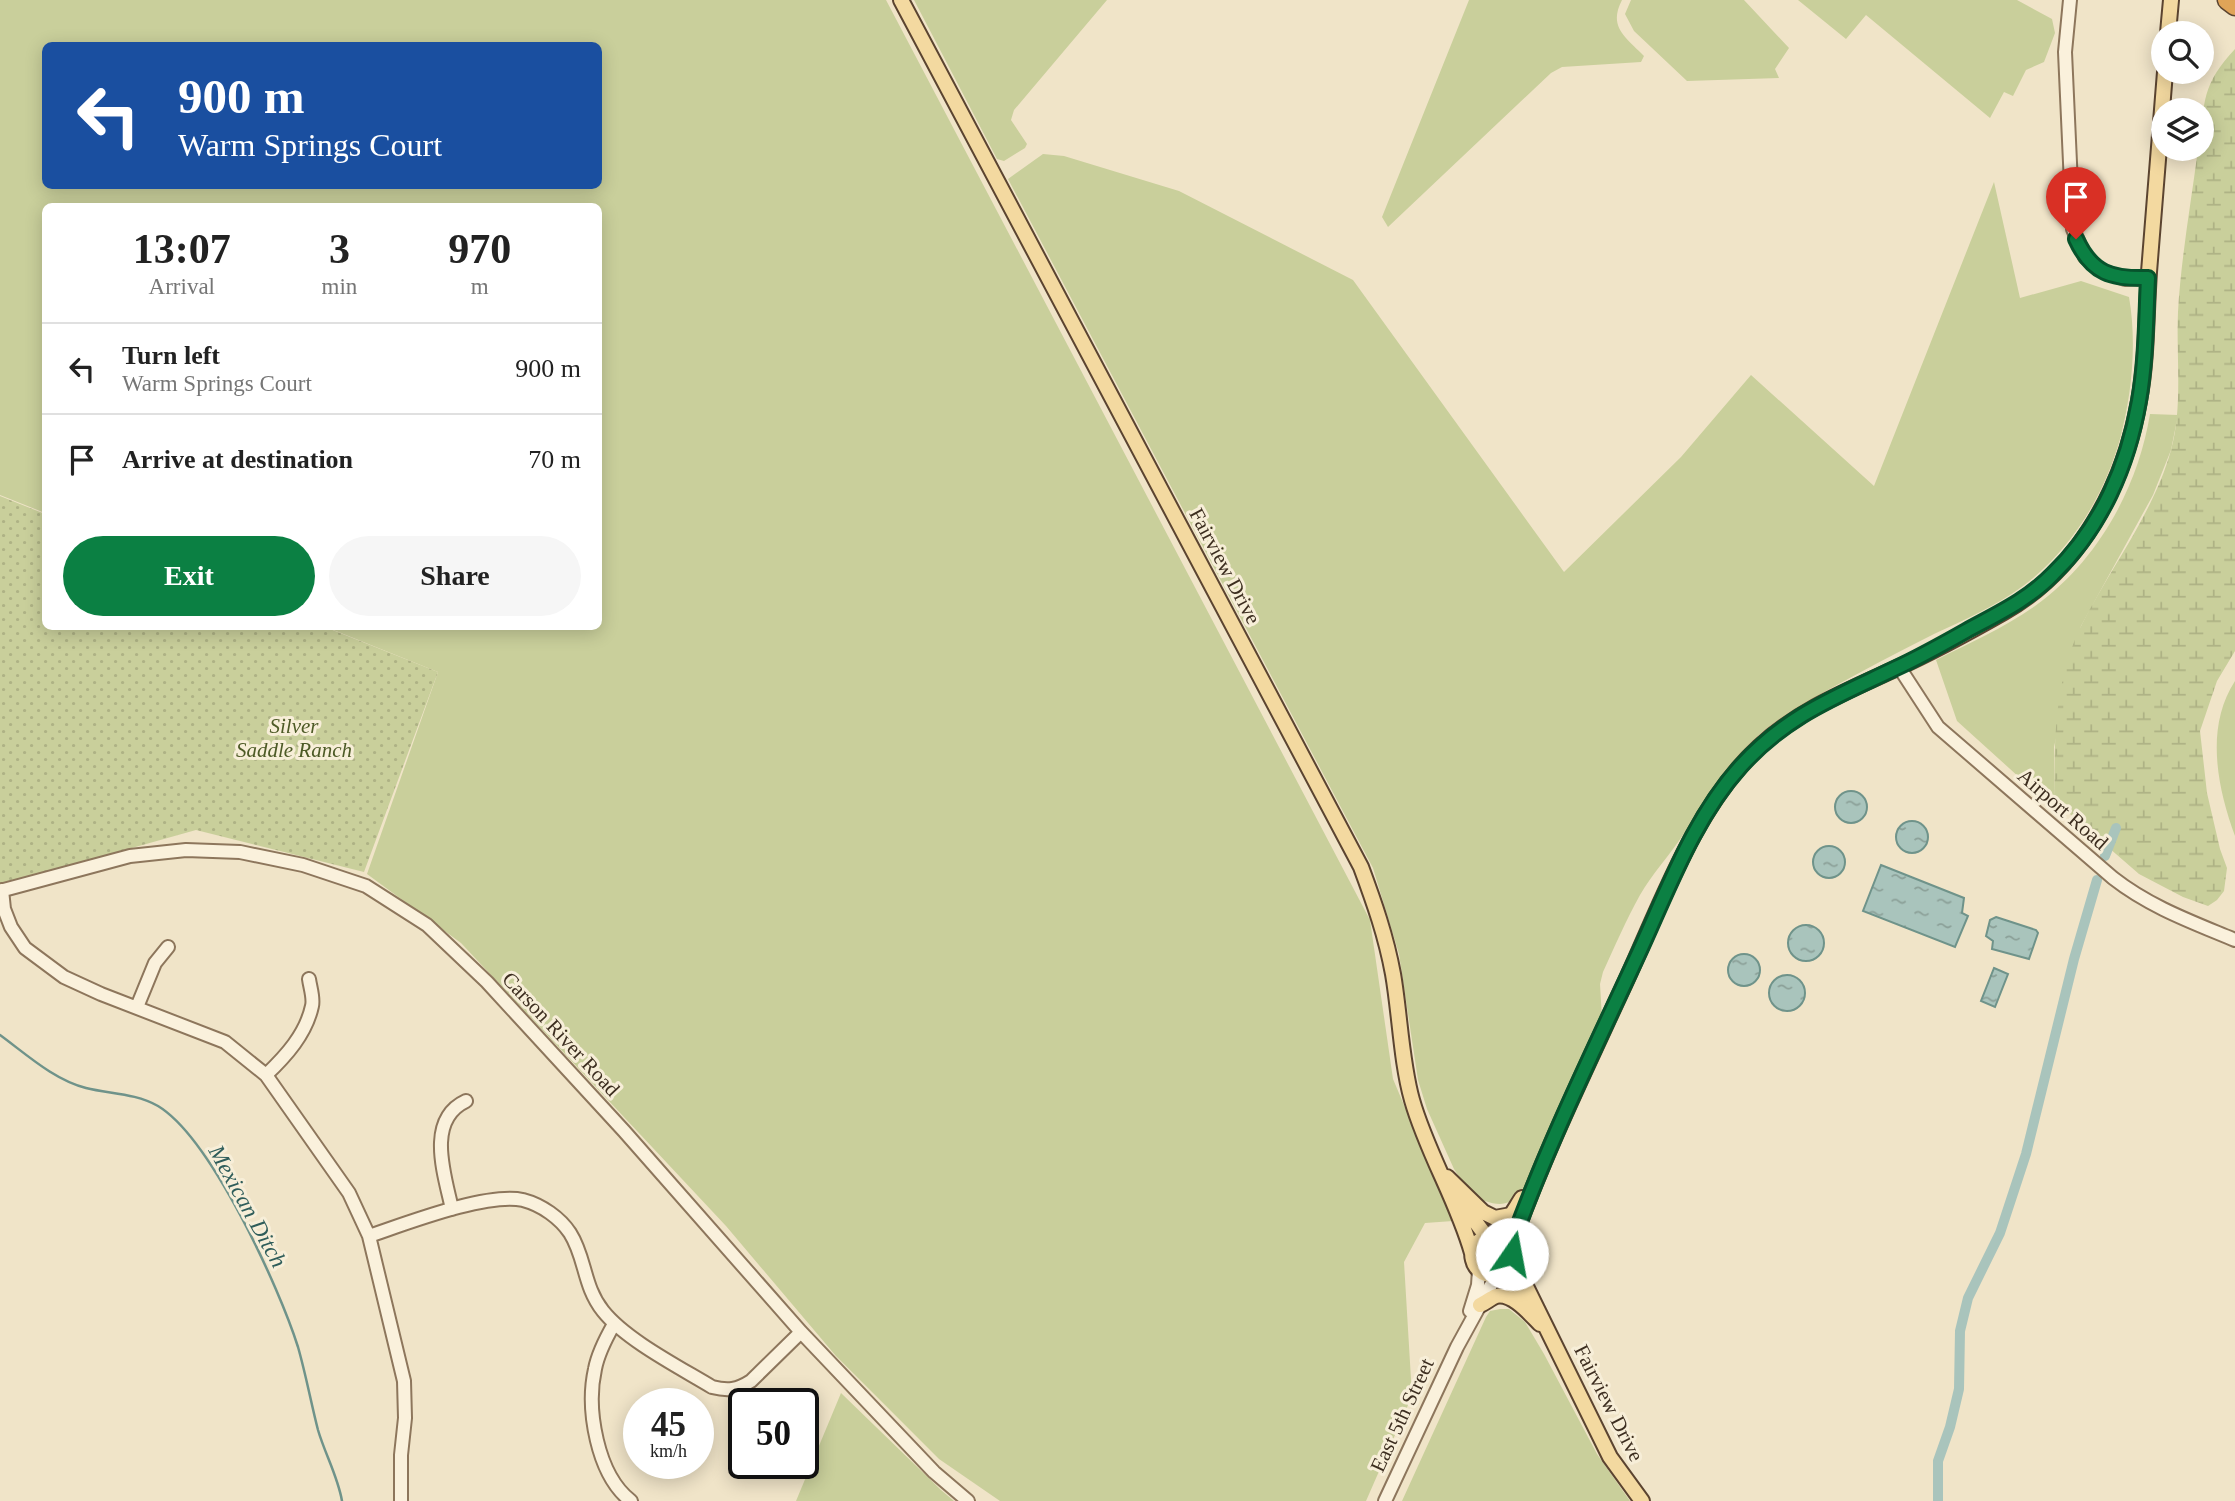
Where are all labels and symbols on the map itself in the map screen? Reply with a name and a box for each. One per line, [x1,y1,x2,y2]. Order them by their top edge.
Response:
pin [2046,167,2106,239]
street label: Fairview Drive [1184,504,1266,628]
park label: Silver Saddle Ranch [236,714,352,762]
street label: Airport Road [2013,763,2113,855]
street label: Carson River Road [497,967,625,1101]
water label: Mexican Ditch [203,1140,291,1272]
position arrow [1475,1217,1549,1291]
street label: Fairview Drive [1569,1341,1649,1465]
street label: East 5th Street [1365,1354,1439,1476]
speed limit sign: 50 [728,1388,819,1479]

